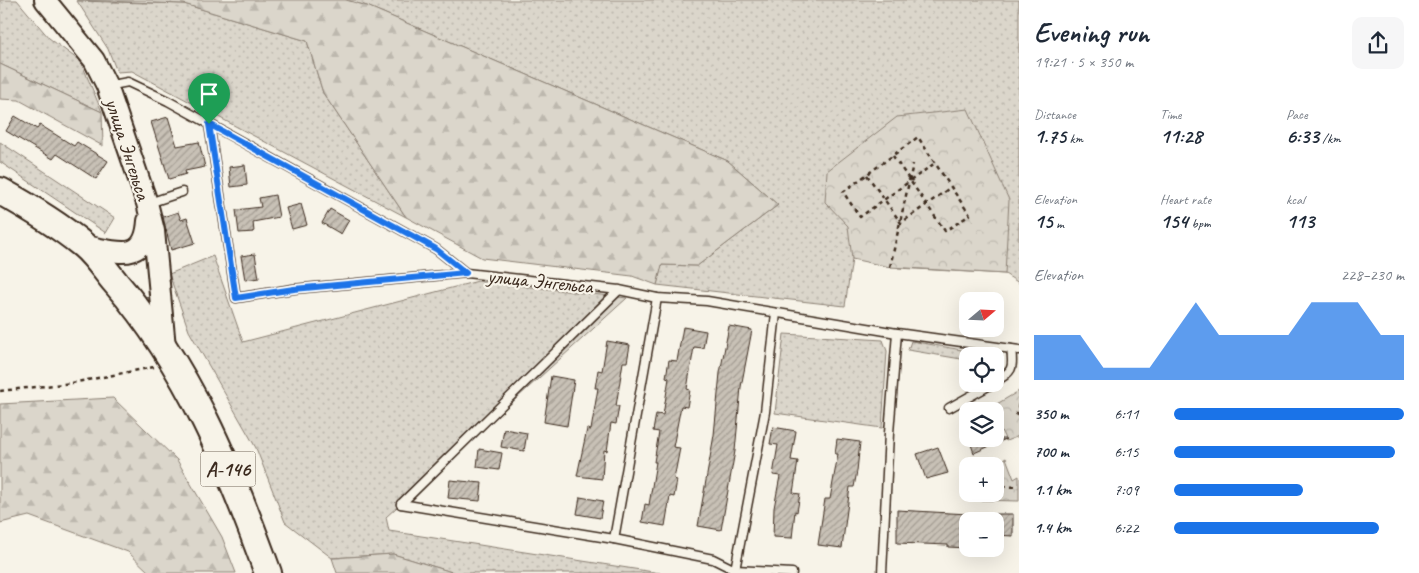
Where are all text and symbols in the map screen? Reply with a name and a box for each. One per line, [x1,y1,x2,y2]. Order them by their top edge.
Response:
text: Evening run [1034,15,1149,50]
button: share [1352,17,1404,69]
text: 19:21 · 5 × 350 m [1034,52,1133,72]
pin [188,73,230,124]
icon: arrive [195,80,223,108]
street label: улица Энгельса [99,93,157,205]
text: Distance [1034,106,1076,123]
text: Time [1160,106,1181,123]
text: Pace [1286,106,1308,123]
text: 1.75 [1034,123,1066,149]
text: 11:28 [1160,123,1202,149]
text: 6:33 [1286,123,1319,149]
text: km [1066,130,1083,147]
text: /km [1319,130,1341,147]
text: Elevation [1034,191,1077,208]
text: Heart rate [1160,191,1211,208]
text: kcal [1286,191,1305,208]
text: 15 [1034,208,1053,234]
text: 154 [1160,208,1188,234]
text: 113 [1286,208,1314,234]
text: m [1053,215,1064,232]
text: bpm [1188,215,1211,232]
street label: улица Энгельса [484,262,595,300]
text: Elevation [1034,265,1083,285]
text: 228–230 m [1341,265,1404,285]
north arrow [959,292,1004,338]
map controls [959,292,1004,557]
button: locate [959,347,1004,392]
button: layers [959,402,1004,447]
text: 350 m [1034,404,1068,424]
text: 6:11 [1114,404,1139,424]
text: 700 m [1034,442,1069,462]
text: 6:15 [1114,442,1139,462]
road number: А-146 [200,452,256,486]
button: + [959,457,1004,502]
text: 1.1 km [1034,480,1071,500]
text: 7:09 [1114,480,1139,500]
button: − [959,512,1004,557]
text: 1.4 km [1034,518,1071,538]
text: 6:22 [1114,518,1139,538]

